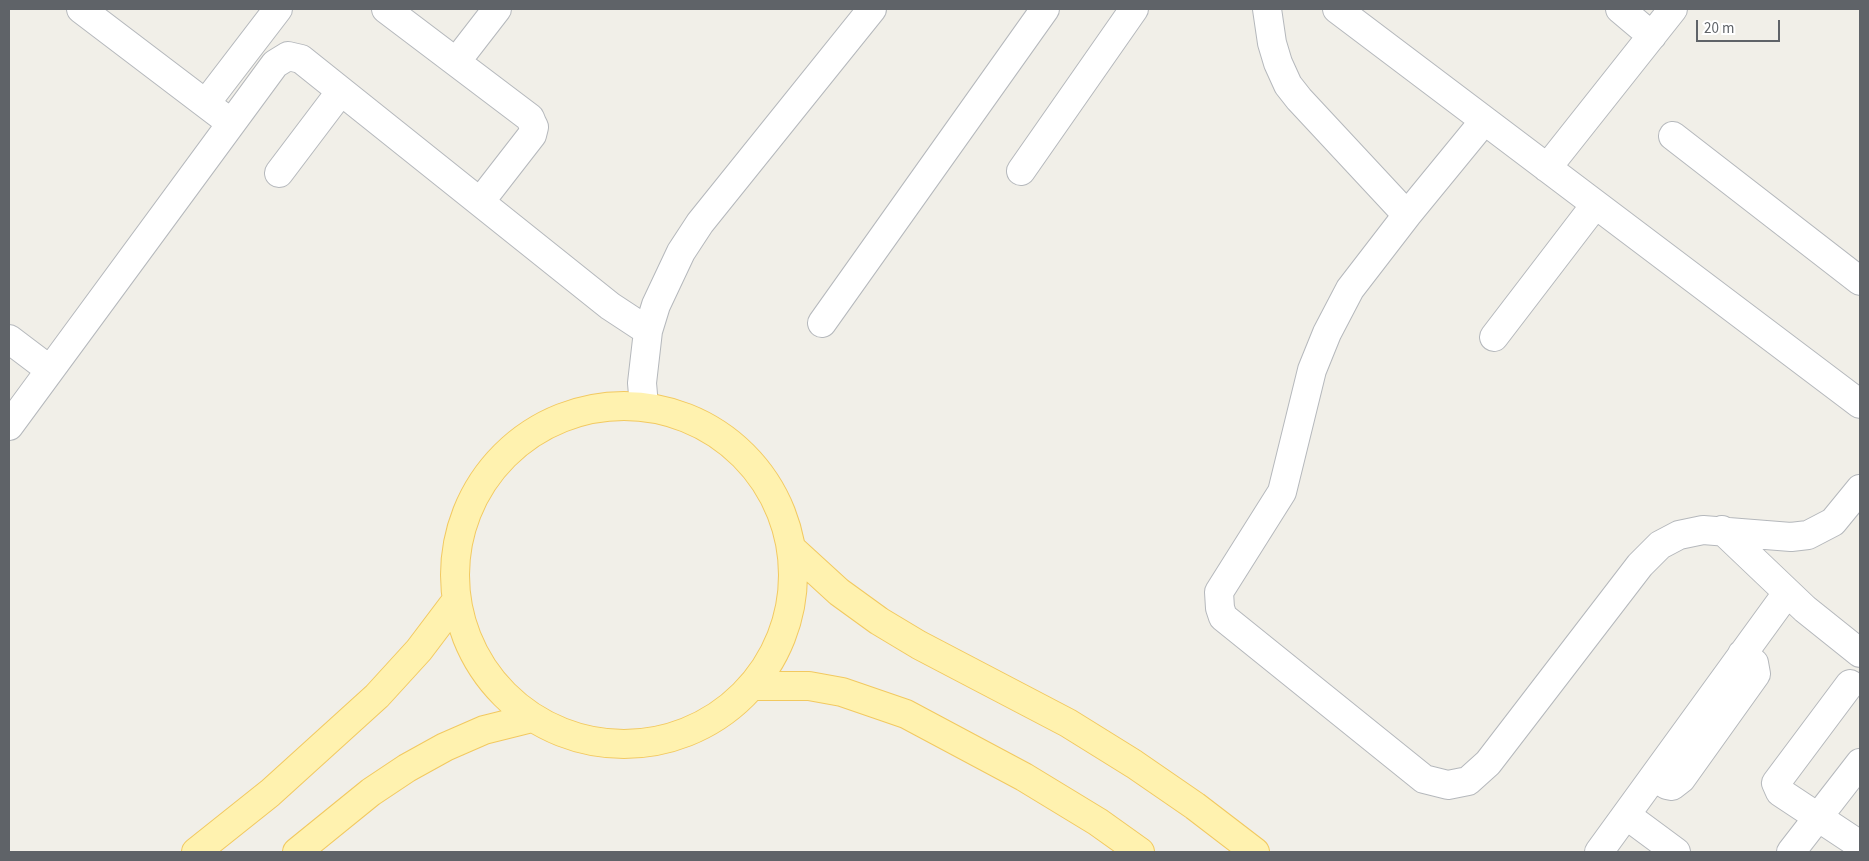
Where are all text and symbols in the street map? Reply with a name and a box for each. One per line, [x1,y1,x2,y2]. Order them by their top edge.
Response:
scale bar [1699,10,1783,42]
text: 20 m [1704,18,1734,39]

